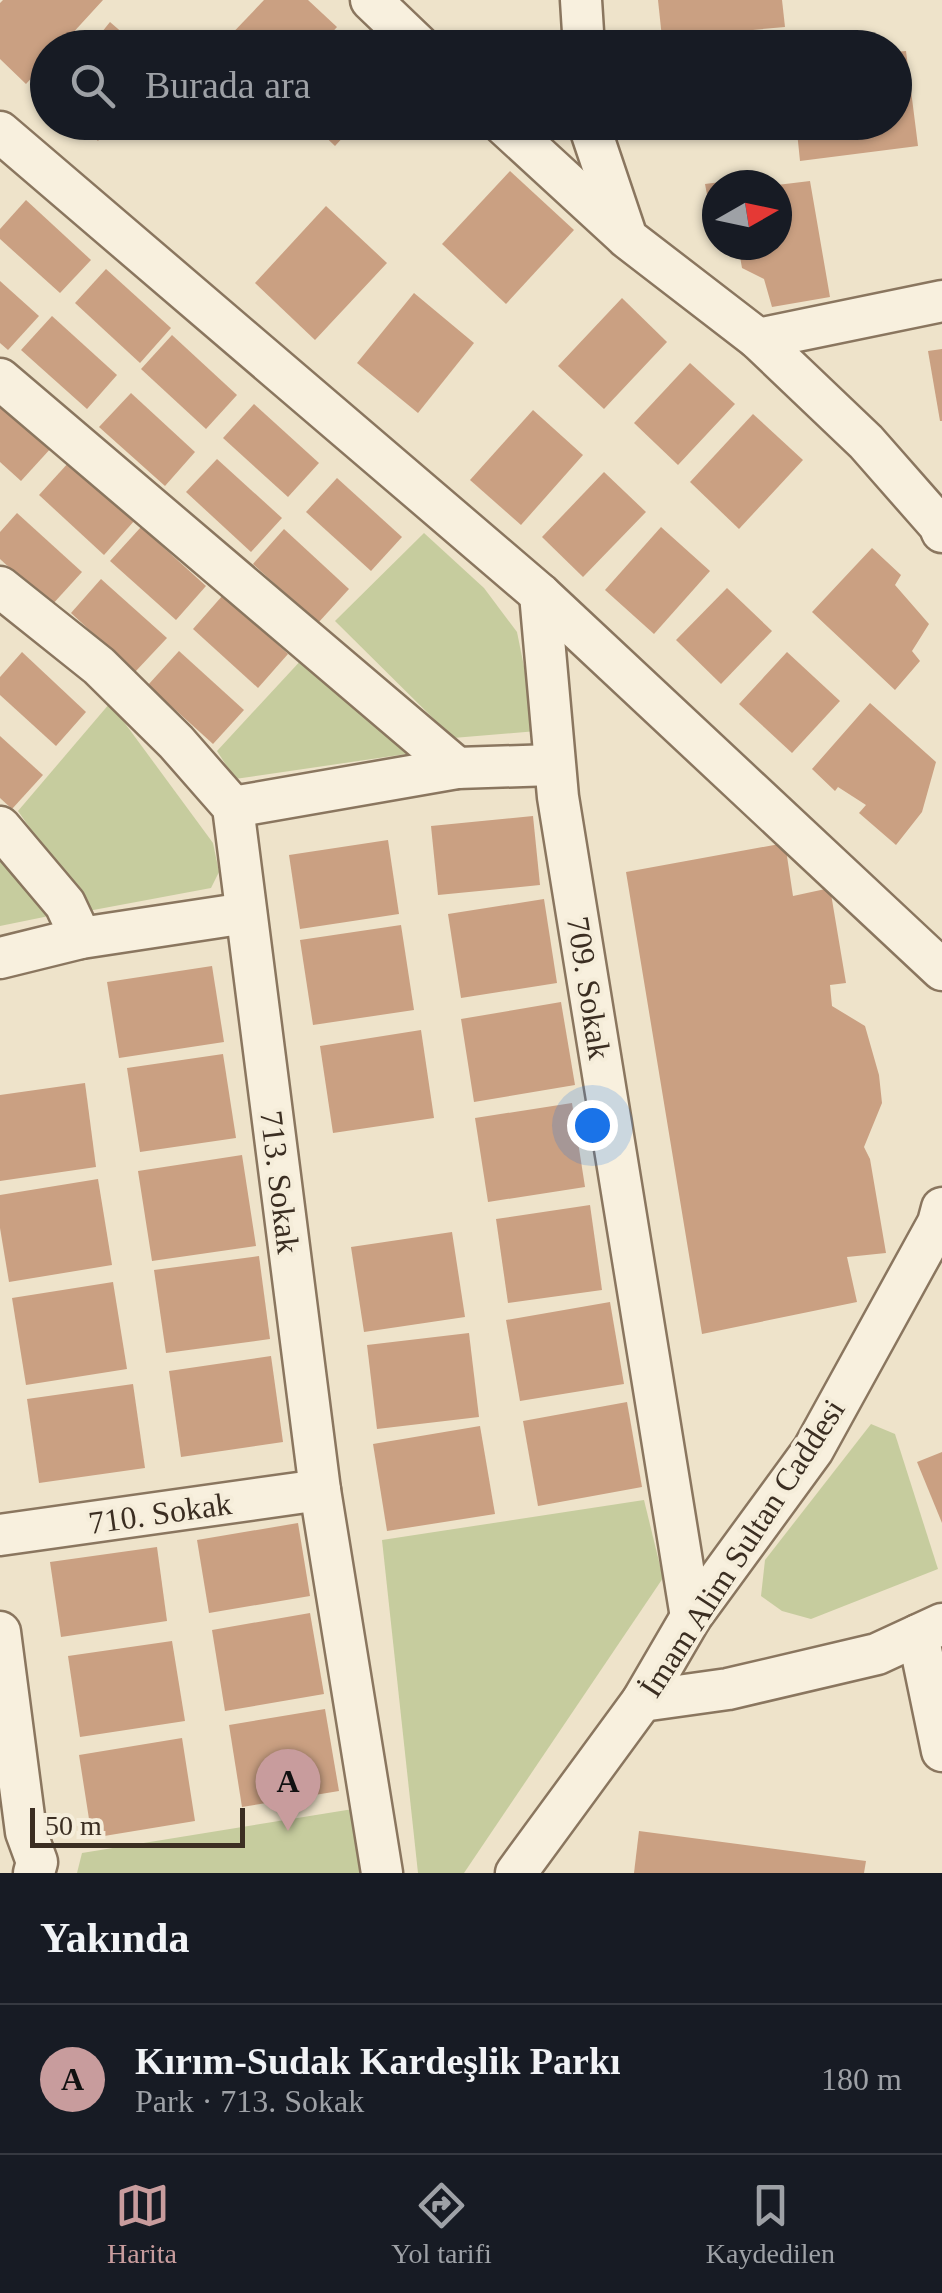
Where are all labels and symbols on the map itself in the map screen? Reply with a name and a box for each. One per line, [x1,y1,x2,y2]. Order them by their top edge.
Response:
north arrow [702,170,792,260]
street label: 709. Sokak [560,914,618,1062]
your location [567,1100,618,1151]
street label: 713. Sokak [253,1108,307,1256]
street label: İmam Alim Sultan Caddesi [632,1392,852,1704]
street label: 710. Sokak [86,1485,234,1541]
pin: A [256,1748,320,1831]
scale bar [30,1803,245,1848]

